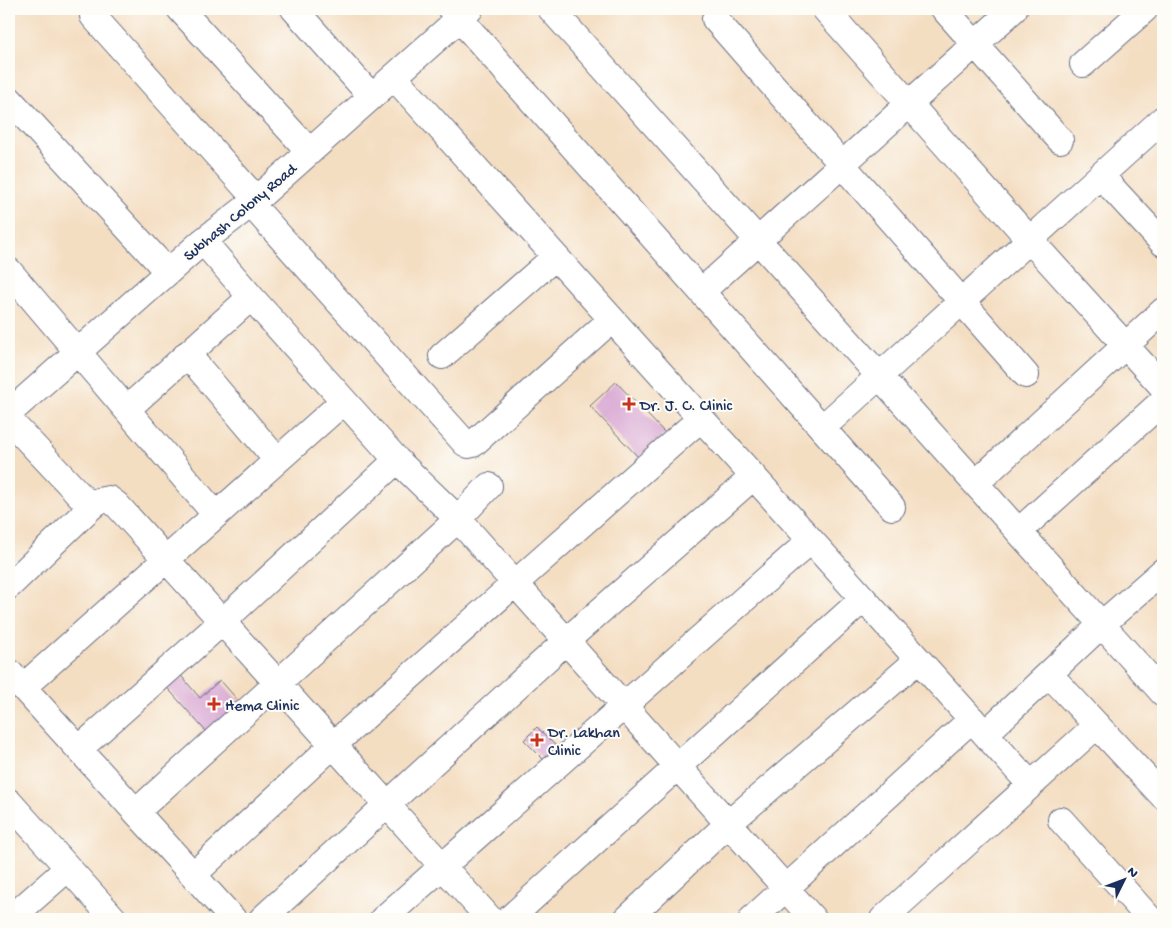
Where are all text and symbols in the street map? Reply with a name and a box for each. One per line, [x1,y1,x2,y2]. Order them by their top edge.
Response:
street label: Subhash Colony Road [181,160,303,267]
marker: Dr. J. C. Clinic [622,397,636,411]
place label: Dr. J. C. Clinic [639,398,732,417]
marker: Hema Clinic [207,697,221,711]
place label: Hema Clinic [225,698,299,717]
place label: Dr. Lakhan Clinic [547,725,620,762]
marker: Dr. Lakhan Clinic [530,733,544,747]
north arrow [1100,856,1150,906]
text: N [1122,864,1141,882]

